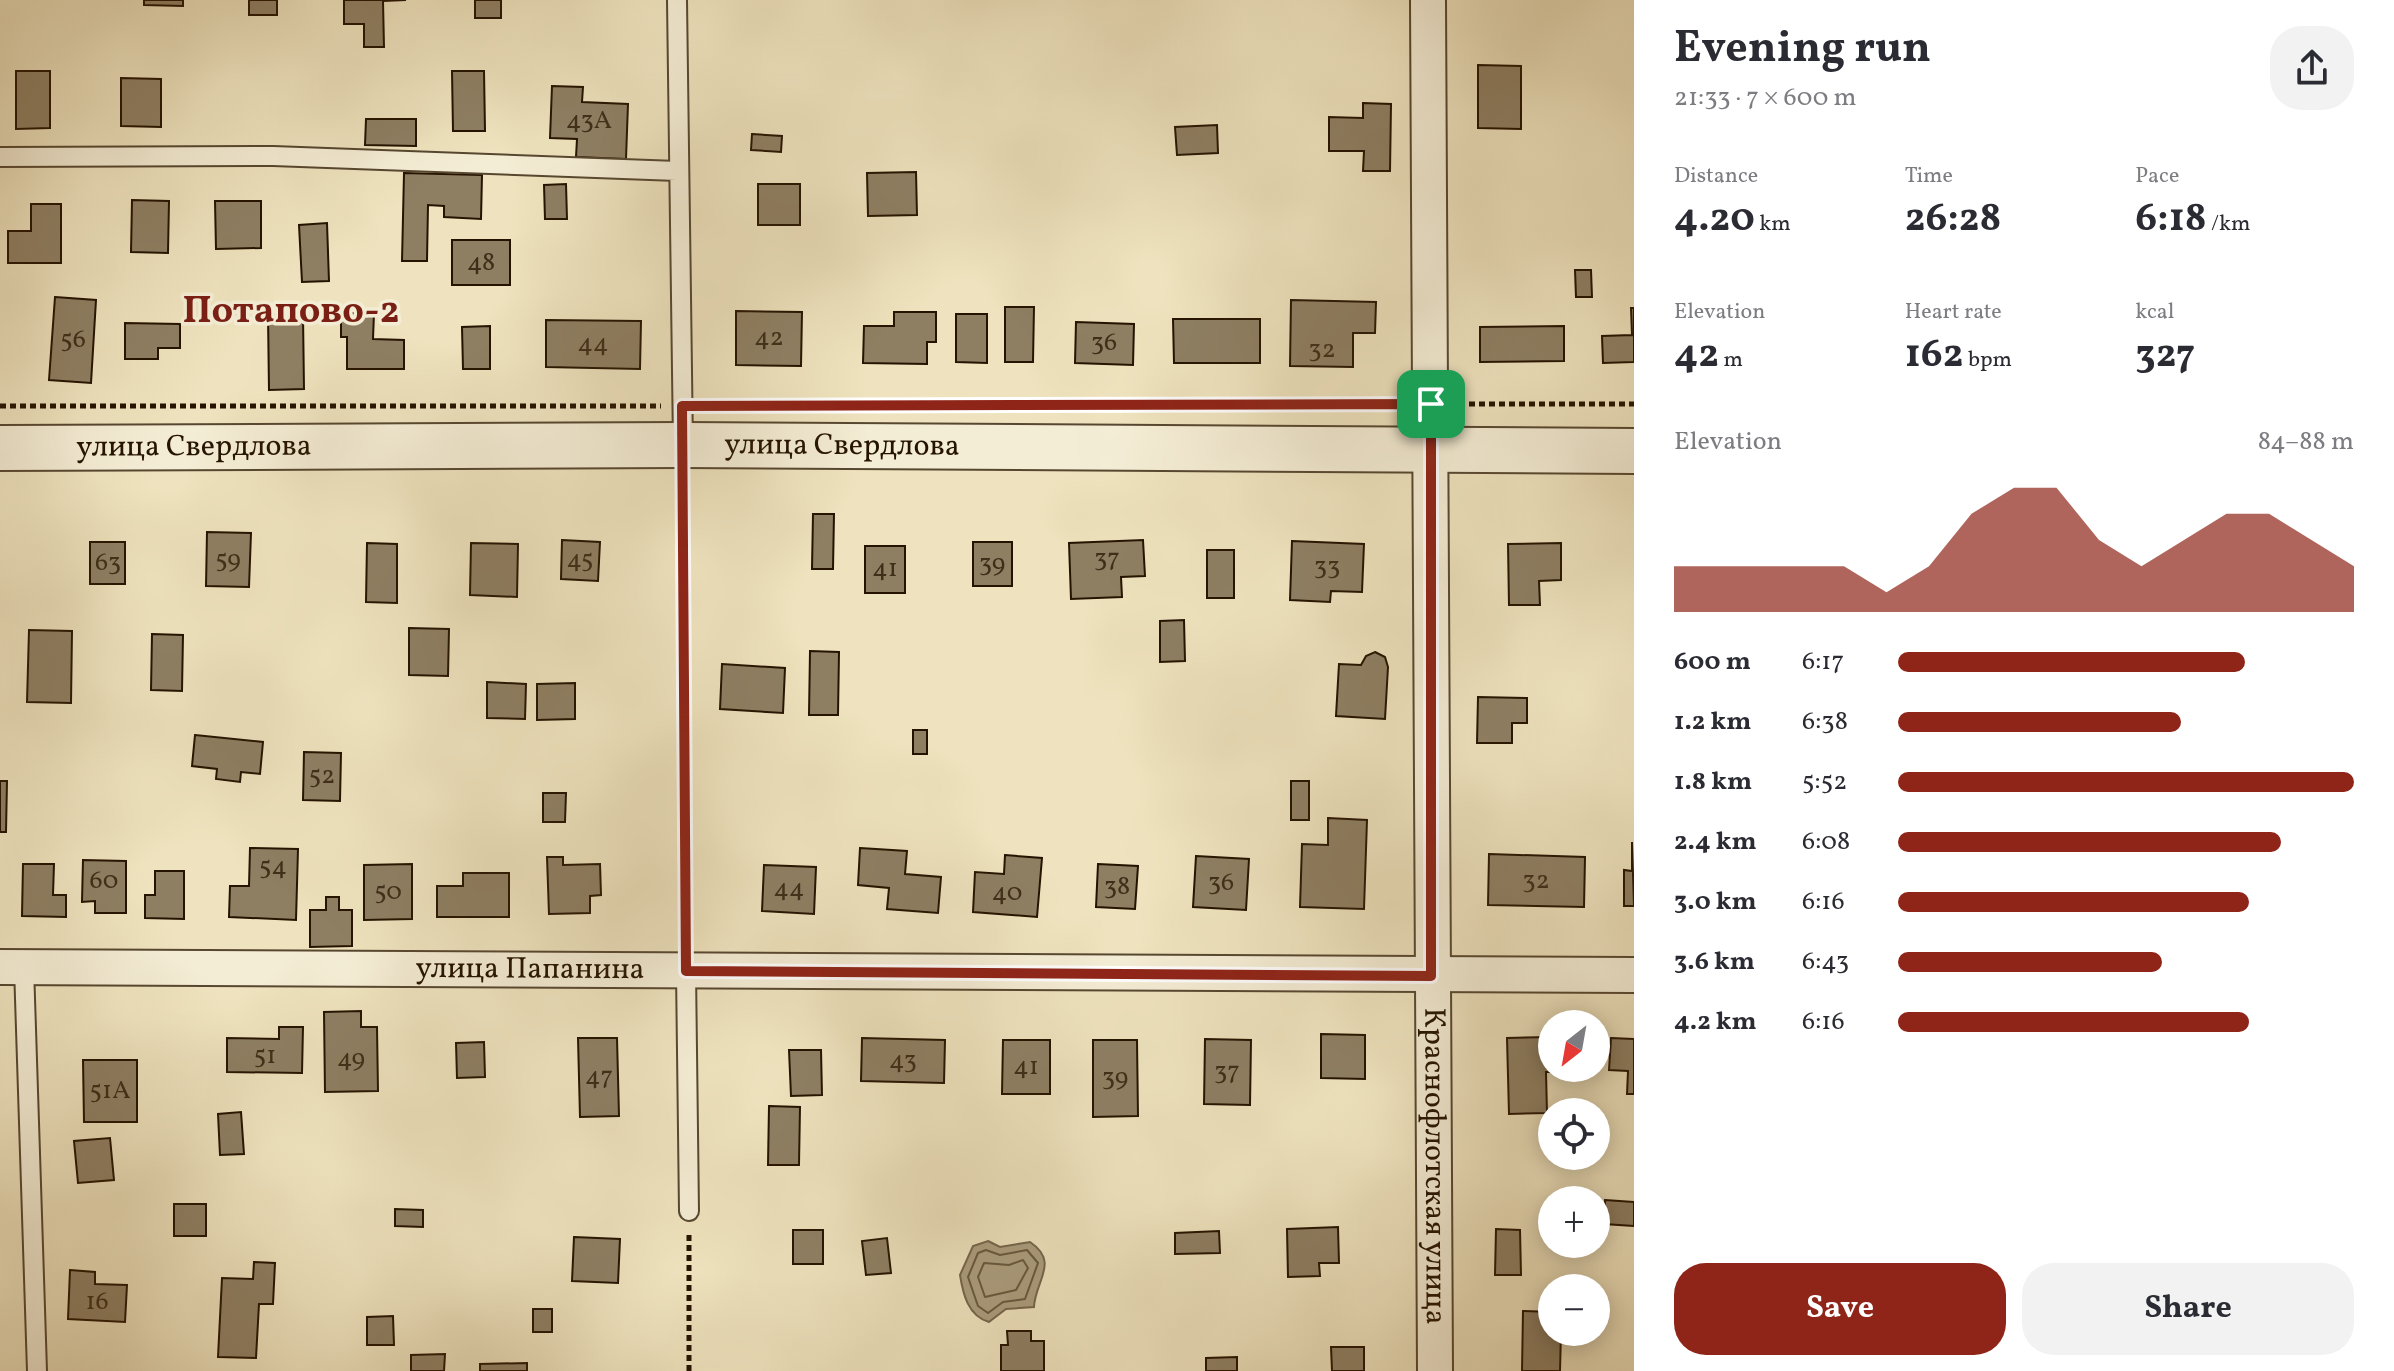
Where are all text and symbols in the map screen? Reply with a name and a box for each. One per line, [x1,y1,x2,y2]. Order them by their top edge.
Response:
text: Evening run [1674,19,1931,80]
button: share [2270,26,2354,110]
text: 21:33 · 7 × 600 m [1674,80,1857,116]
house number: 43А [566,103,612,139]
text: Distance [1674,161,1758,192]
text: Time [1905,161,1953,192]
text: Pace [2135,161,2179,192]
text: 4.20 [1674,192,1755,248]
text: 26:28 [1905,192,2001,248]
text: 6:18 [2135,192,2207,248]
text: km [1755,209,1791,240]
text: /km [2207,209,2250,240]
house number: 48 [467,245,495,281]
district label: Потапово-2 [182,286,400,339]
text: Elevation [1674,297,1765,328]
text: Heart rate [1905,297,2002,328]
text: kcal [2135,297,2174,328]
house number: 42 [754,320,784,356]
house number: 56 [60,322,86,358]
house number: 36 [1091,325,1117,361]
house number: 44 [577,326,609,362]
text: 42 [1674,328,1719,384]
text: 162 [1905,328,1964,384]
text: 327 [2135,328,2195,384]
house number: 32 [1308,332,1336,368]
text: m [1719,345,1743,376]
text: bpm [1964,345,2012,376]
pin [1397,370,1465,438]
icon: arrive [1409,382,1453,426]
street label: улица Свердлова [724,424,960,468]
text: Elevation [1674,424,1782,460]
text: 84–88 m [2258,424,2354,460]
street label: улица Свердлова [76,426,312,469]
house number: 37 [1094,541,1120,577]
house number: 59 [215,542,241,578]
house number: 45 [566,542,594,578]
house number: 63 [95,545,121,581]
house number: 39 [979,546,1005,582]
house number: 33 [1314,549,1340,585]
house number: 41 [872,551,898,587]
text: 600 m [1674,644,1751,680]
text: 6:17 [1802,644,1844,680]
text: 1.2 km [1674,704,1751,740]
text: 6:38 [1802,704,1848,740]
house number: 52 [309,758,335,794]
text: 1.8 km [1674,764,1752,800]
text: 5:52 [1802,764,1847,800]
text: 2.4 km [1674,824,1757,860]
text: 6:08 [1802,824,1850,860]
house number: 54 [259,849,287,885]
house number: 60 [90,863,118,899]
house number: 32 [1522,863,1550,899]
house number: 36 [1208,865,1234,901]
house number: 38 [1104,869,1130,905]
house number: 44 [773,871,805,907]
house number: 50 [374,874,402,910]
house number: 40 [992,875,1022,911]
text: 3.0 km [1674,884,1757,920]
text: 6:16 [1802,884,1845,920]
text: 3.6 km [1674,944,1755,980]
text: 6:43 [1802,944,1849,980]
street label: улица Папанина [415,948,645,991]
text: 4.2 km [1674,1004,1757,1040]
text: 6:16 [1802,1004,1845,1040]
street label: Краснофлотская улица [1412,1007,1456,1325]
north arrow [1538,1010,1610,1082]
map controls [1538,1010,1610,1346]
house number: 51 [254,1038,276,1074]
house number: 49 [337,1041,365,1077]
house number: 43 [889,1043,917,1079]
house number: 41 [1013,1049,1039,1085]
house number: 37 [1214,1054,1240,1090]
house number: 47 [585,1059,613,1095]
house number: 39 [1102,1060,1128,1096]
house number: 51А [90,1073,130,1109]
button: locate [1538,1098,1610,1170]
button: + [1538,1186,1610,1258]
button: Save [1674,1263,2006,1355]
button: Share [2022,1263,2354,1355]
button: − [1538,1274,1610,1346]
house number: 16 [85,1284,109,1320]

